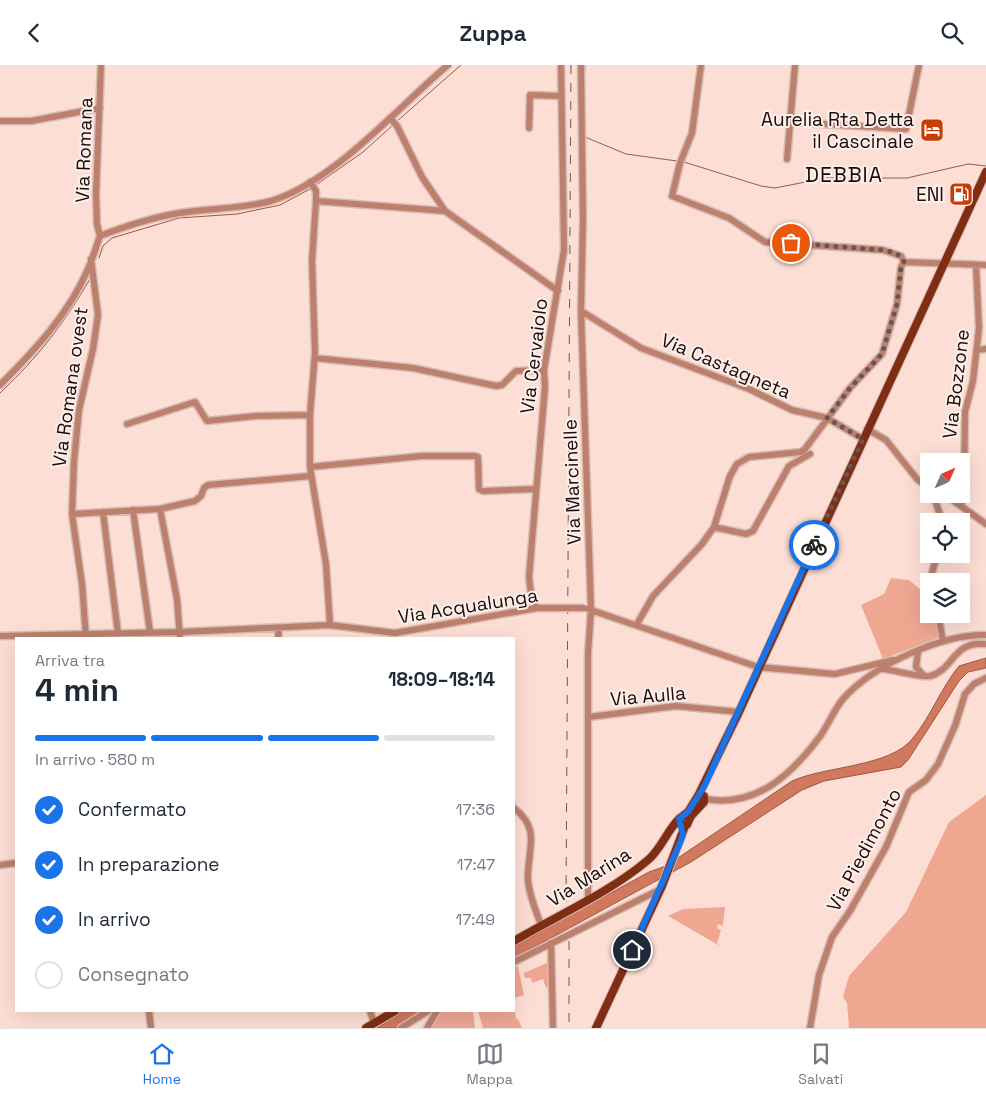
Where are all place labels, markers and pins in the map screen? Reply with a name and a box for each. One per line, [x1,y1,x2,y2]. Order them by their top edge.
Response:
place label: Aurelia Rta Detta il Cascinale [761,107,914,154]
hotel icon: Aurelia Rta Detta il Cascinale [919,117,945,143]
fuel station icon: ENI [948,181,974,207]
place label: ENI [916,182,944,207]
pin [770,222,812,264]
pin [611,929,653,971]

